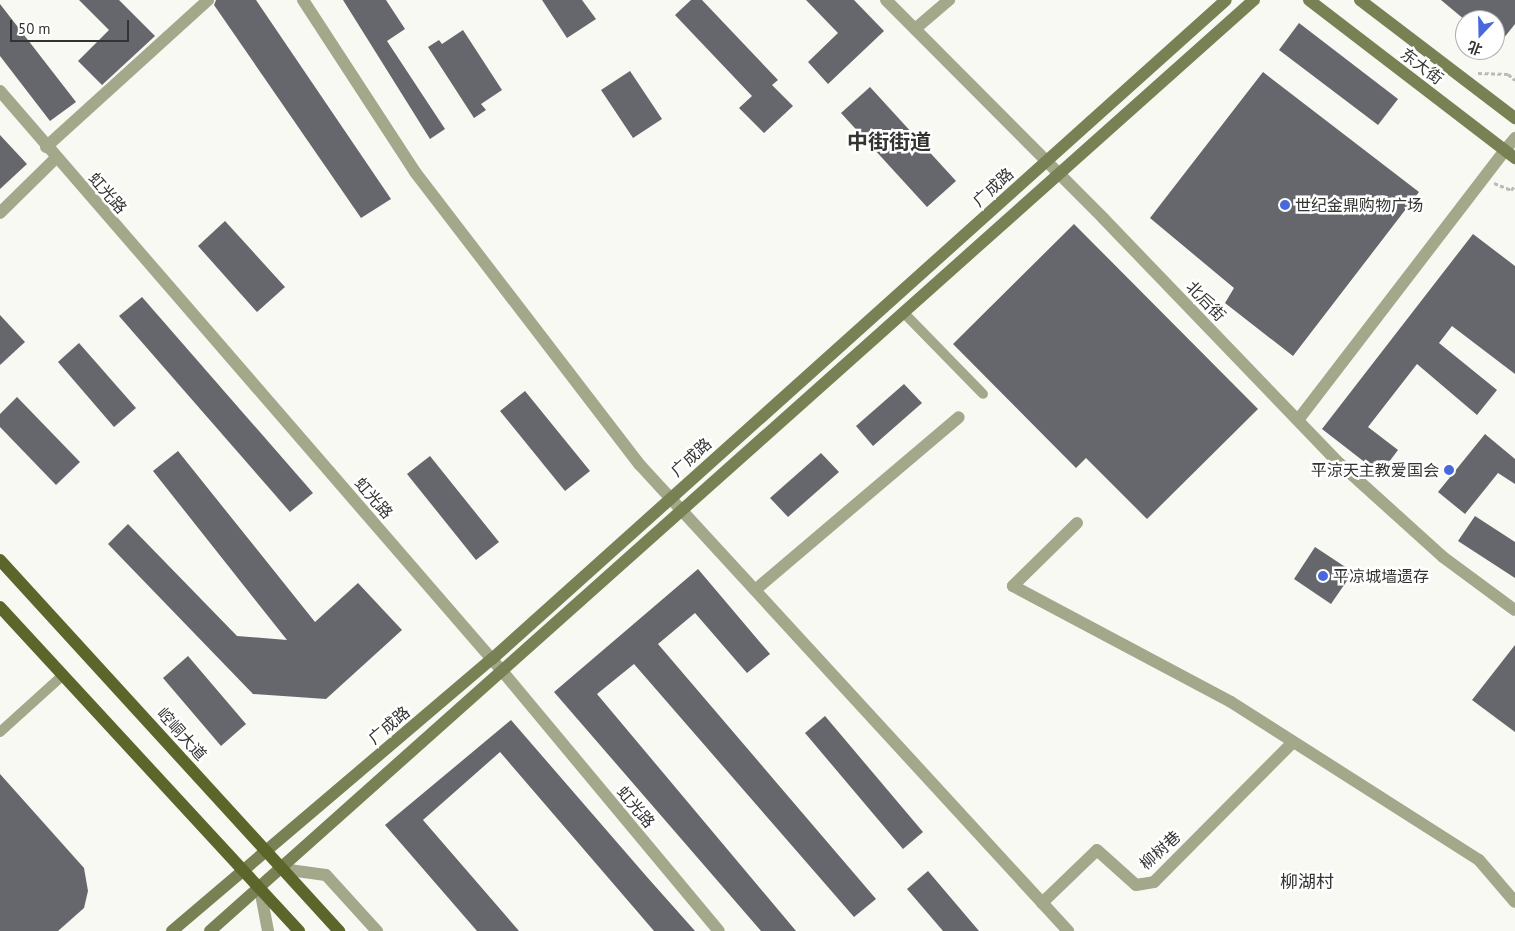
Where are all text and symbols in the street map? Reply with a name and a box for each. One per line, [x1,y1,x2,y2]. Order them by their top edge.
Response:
scale bar [12,10,131,42]
north arrow [1455,10,1505,60]
text: 50 m [18,19,51,38]
text: 北 [1465,37,1485,59]
street label: 东大街 [1397,44,1447,88]
district label: 中街街道 [847,129,931,155]
street label: 广成路 [969,164,1017,210]
street label: 虹光路 [85,169,131,217]
place label: 世纪金鼎购物广场 [1295,195,1423,215]
marker: 世纪金鼎购物广场 [1279,199,1291,211]
street label: 北后街 [1182,277,1230,325]
street label: 广成路 [667,434,715,480]
place label: 平涼天主教爱国会 [1311,460,1439,480]
marker: 平涼天主教爱国会 [1443,464,1455,476]
street label: 虹光路 [351,474,397,522]
place label: 平凉城墙遗存 [1333,566,1429,586]
marker: 平凉城墙遗存 [1317,570,1329,582]
street label: 广成路 [364,702,414,748]
street label: 崆峒大道 [153,704,211,764]
street label: 虹光路 [613,782,659,832]
street label: 柳树巷 [1136,827,1184,873]
district label: 柳湖村 [1280,871,1334,893]

